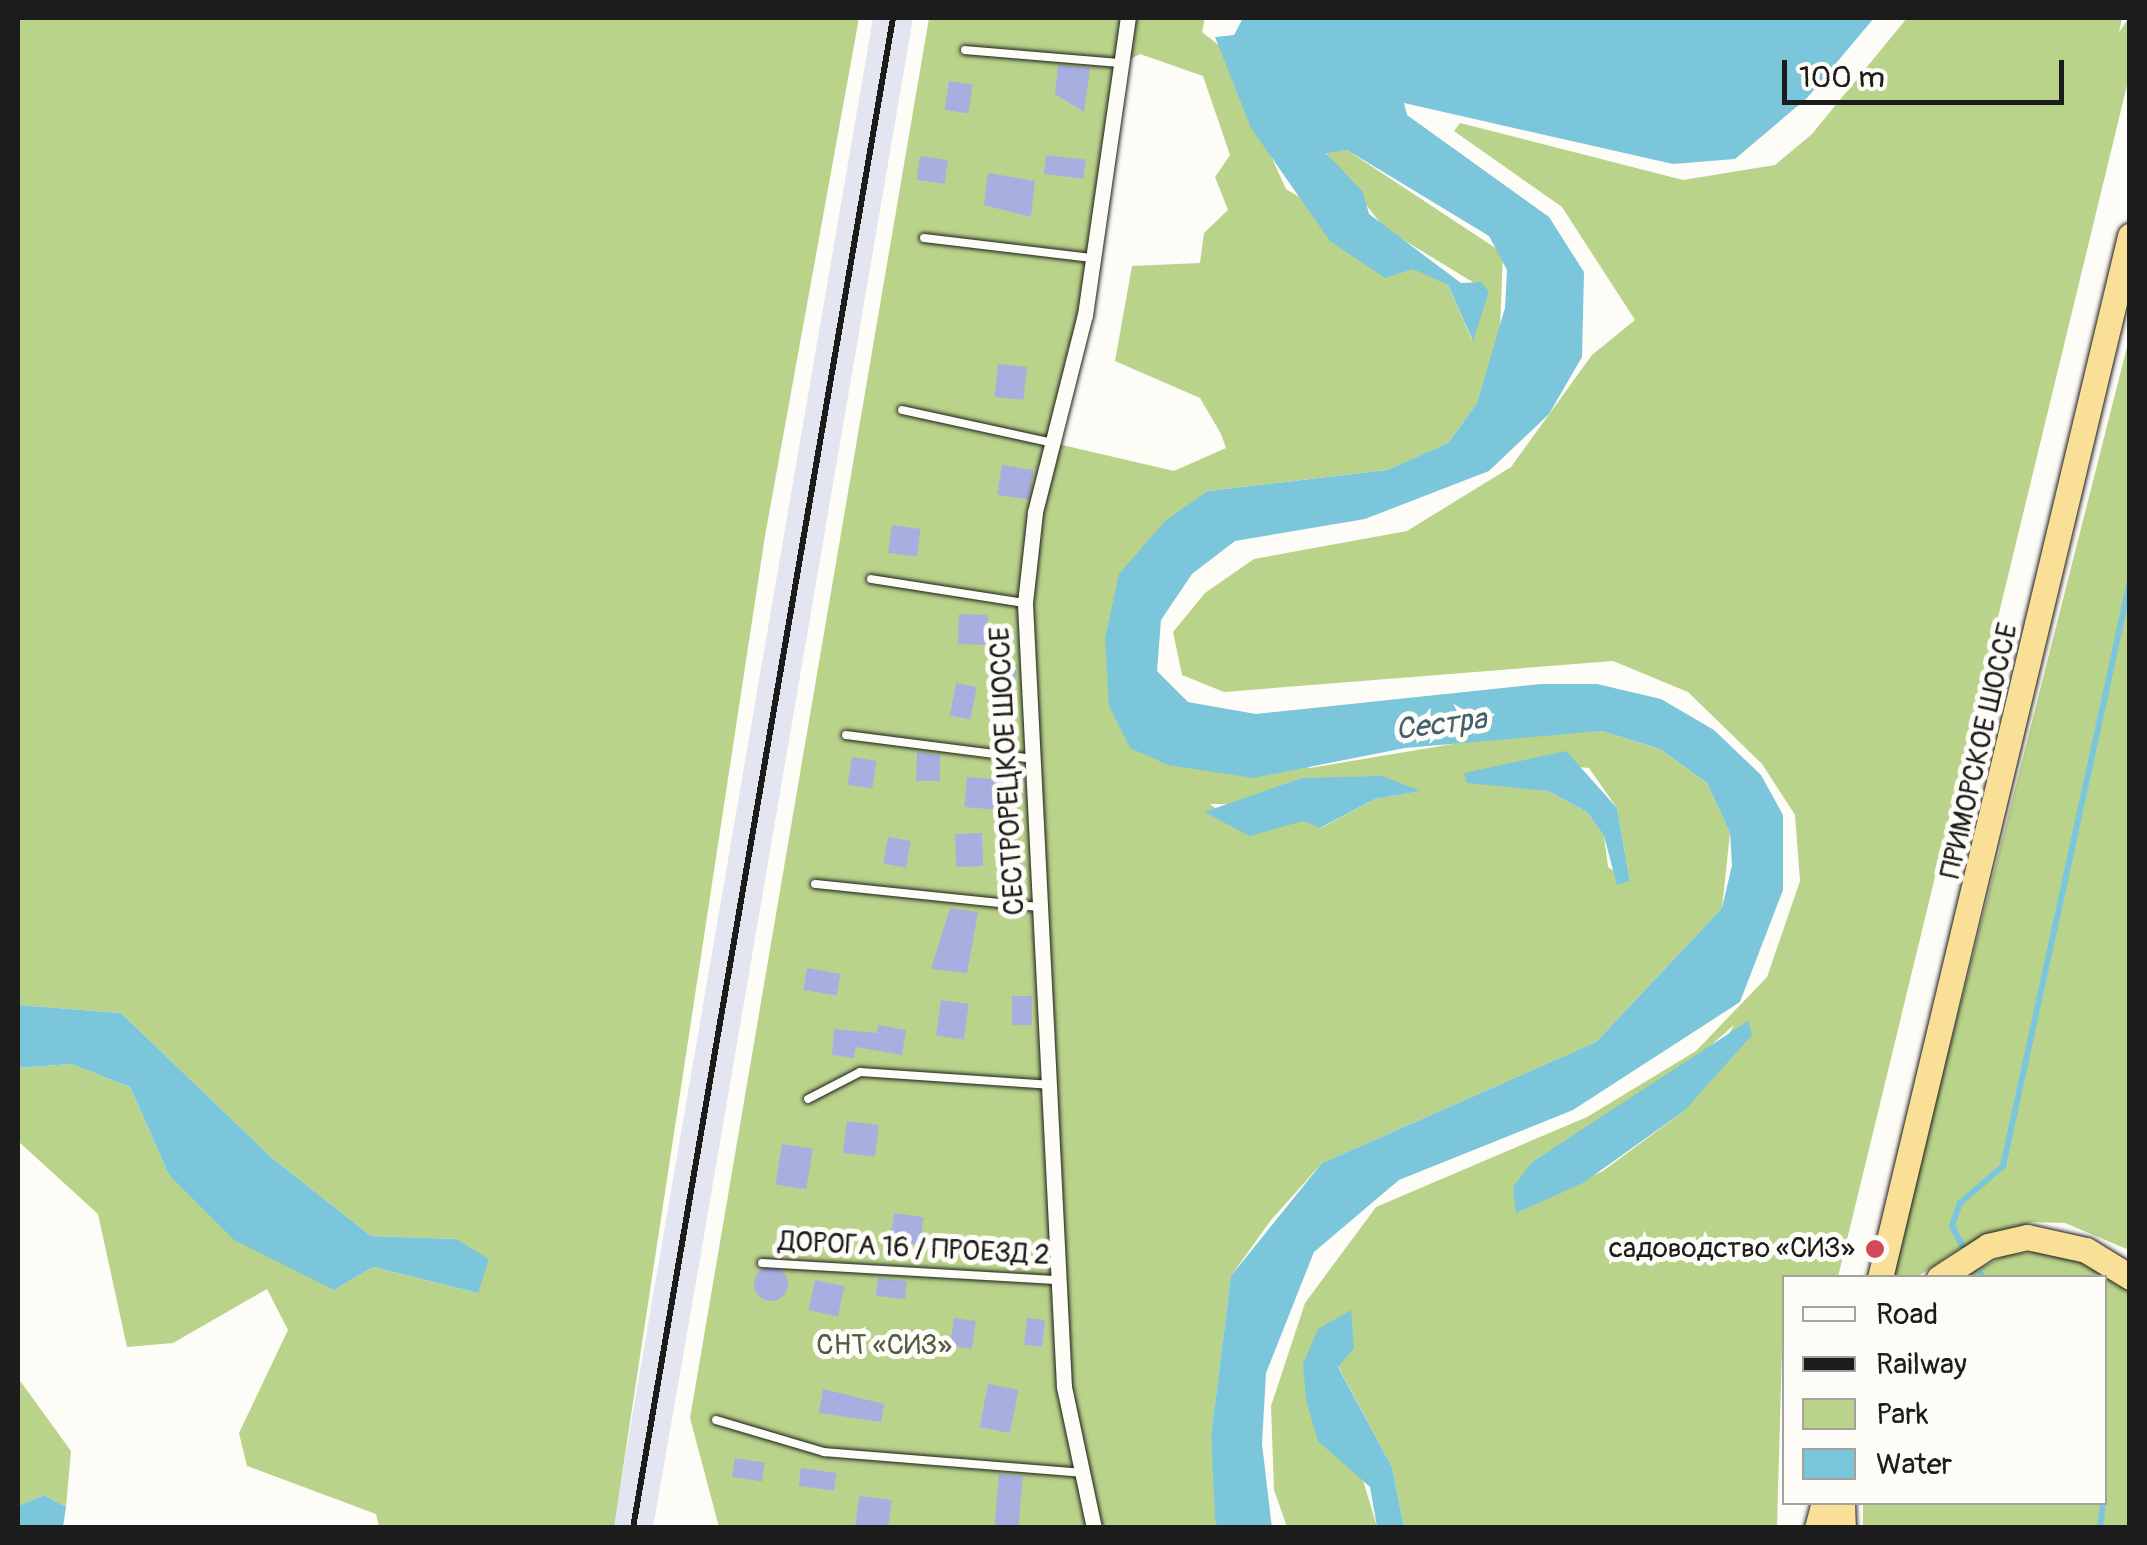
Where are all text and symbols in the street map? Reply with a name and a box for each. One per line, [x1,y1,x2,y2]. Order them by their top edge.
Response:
scale bar [1787,40,2070,102]
text: 100 m [1799,59,1885,96]
street label: ПРИМОРСКОЕ ШОССЕ [1934,620,2026,882]
street label: СЕСТРОРЕЦКОЕ ШОССЕ [984,626,1032,916]
water label: Сестра [1394,702,1488,748]
street label: ДОРОГА 16 / ПРОЕЗД 2 [777,1225,1051,1273]
place label: садоводство «СИЗ» [1609,1232,1855,1266]
marker: садоводство «СИЗ» [1864,1238,1886,1260]
legend [1782,1275,2107,1505]
text: Road [1876,1296,1938,1333]
park label: СНТ «СИЗ» [816,1329,952,1363]
text: Railway [1876,1346,1967,1383]
text: Park [1876,1396,1929,1433]
text: Water [1876,1446,1952,1483]

